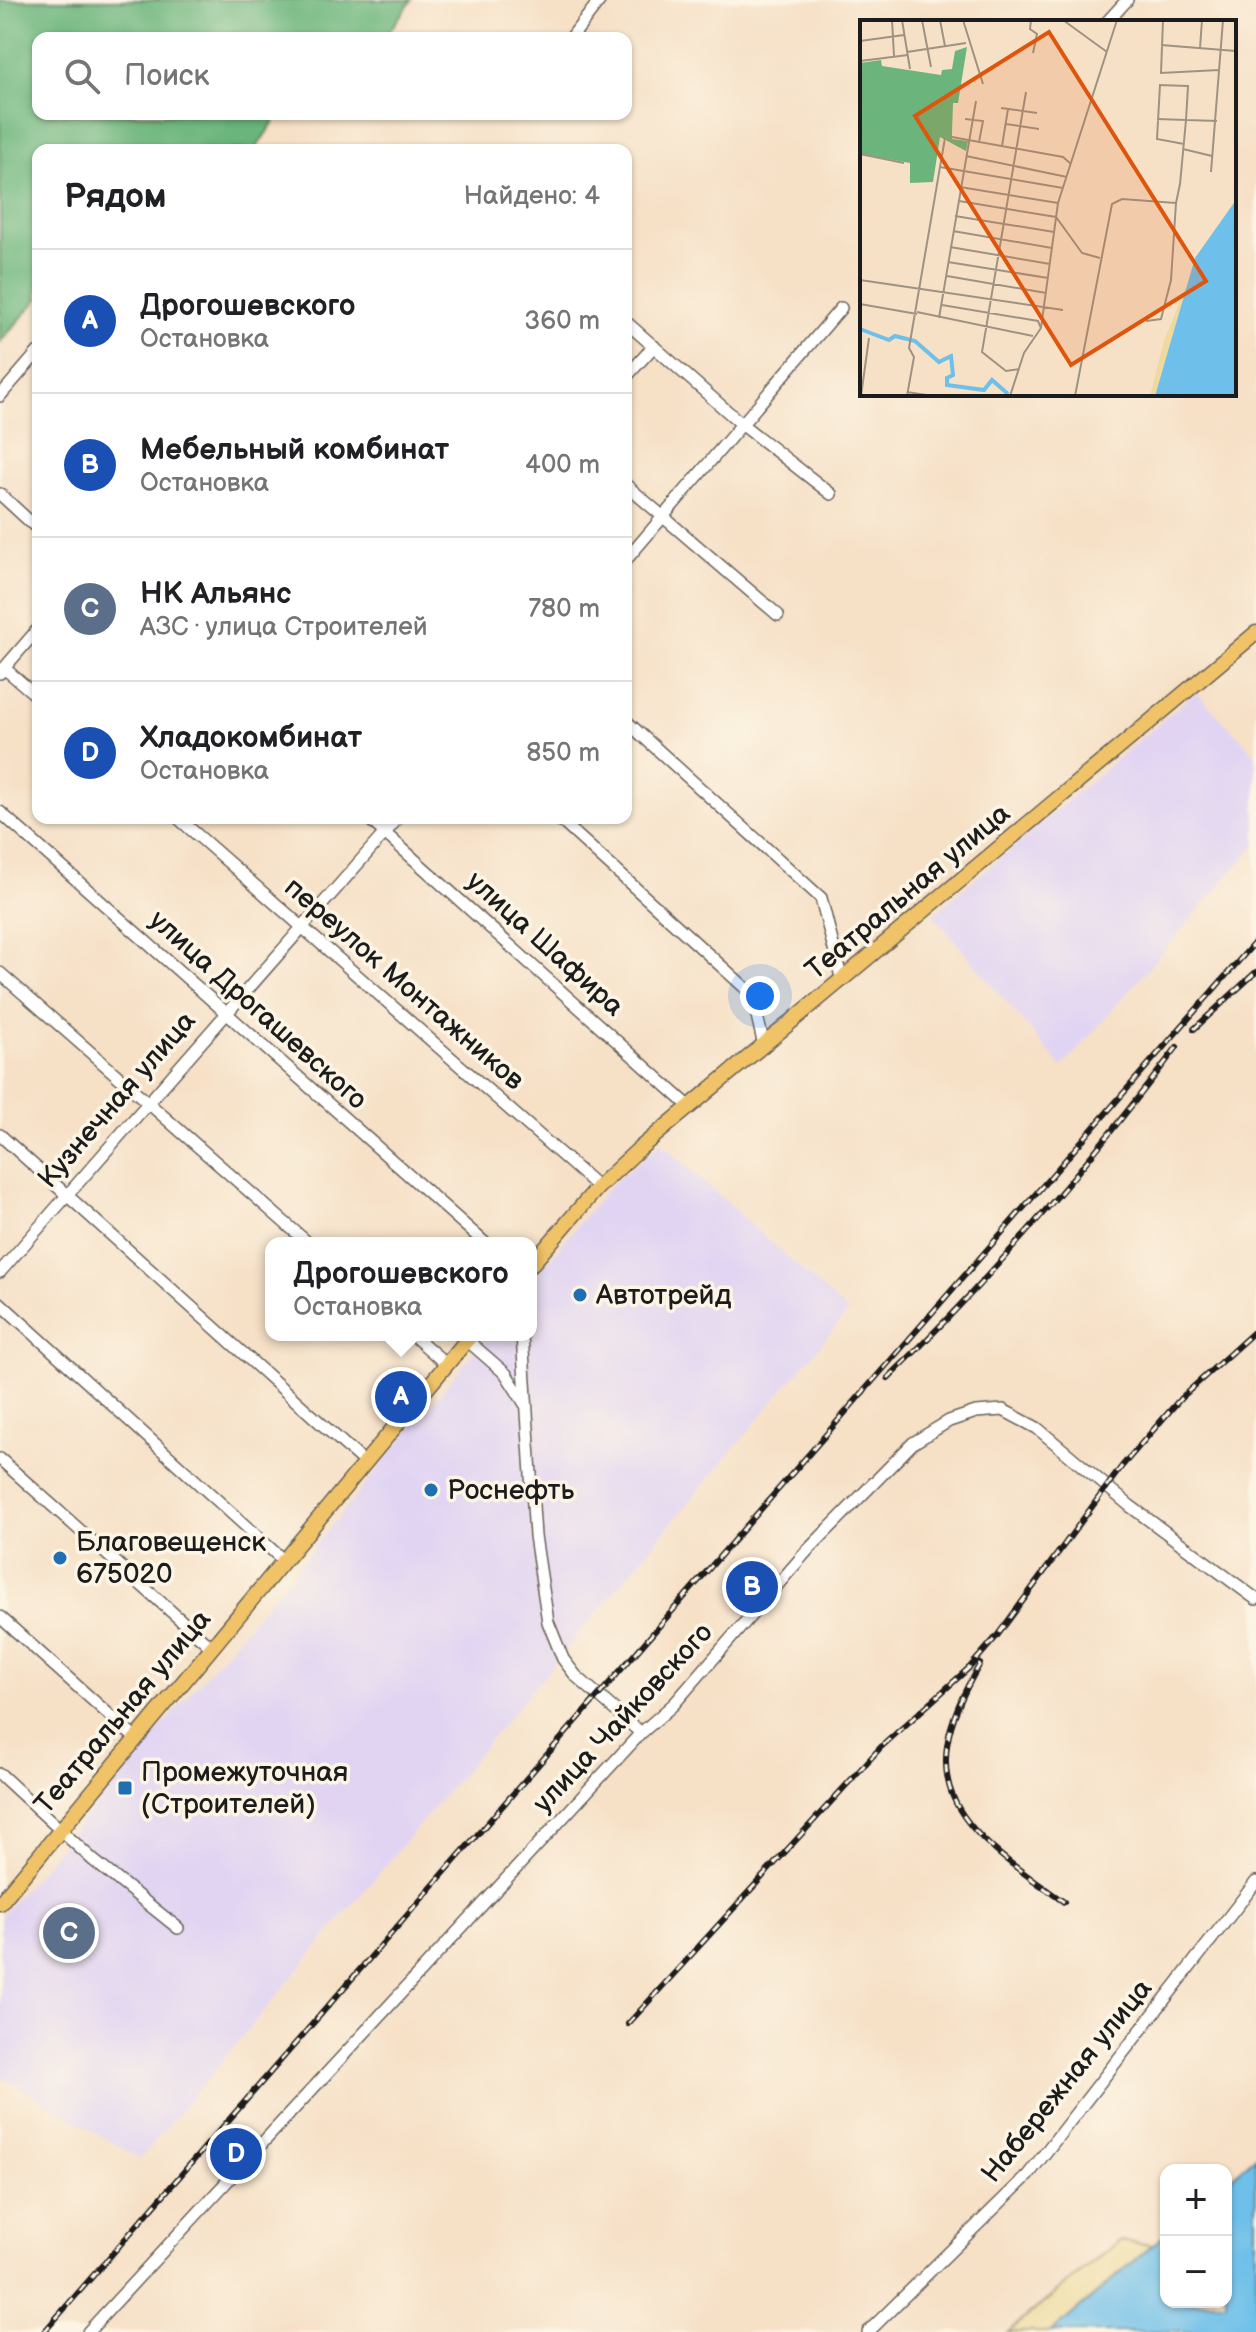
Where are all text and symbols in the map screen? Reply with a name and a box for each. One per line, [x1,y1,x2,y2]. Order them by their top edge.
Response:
inset map [860,20,1236,396]
search box [32,32,632,120]
icon: search [60,54,104,98]
text: Поиск [124,58,210,94]
text: Рядом [64,176,166,217]
text: Найдено: 4 [464,181,600,212]
text: Дрогошевского [140,288,355,324]
text: A [82,306,98,337]
text: 360 m [524,306,600,337]
text: Остановка [140,324,269,355]
text: Мебельный комбинат [140,432,449,468]
text: B [81,450,99,481]
text: 400 m [525,450,600,481]
text: Остановка [140,468,269,499]
text: НК Альянс [140,576,291,612]
text: C [81,594,99,625]
text: 780 m [528,594,600,625]
text: АЗС · улица Строителей [140,612,428,643]
text: Хладокомбинат [140,720,362,756]
text: D [81,738,99,769]
text: 850 m [526,738,600,769]
text: Остановка [140,756,269,787]
street label: Театральная улица [799,797,1017,987]
street label: улица Шафира [460,865,631,1024]
street label: переулок Монтажников [277,871,531,1097]
street label: улица Дрогашевского [142,904,374,1116]
your location [740,976,780,1016]
street label: Кузнечная улица [31,1005,203,1195]
popup [265,1237,537,1341]
text: Дрогошевского [293,1256,509,1292]
place label: Автотрейд [595,1279,732,1312]
marker: Автотрейд [571,1286,589,1304]
text: Остановка [293,1292,422,1323]
pin: A [375,1367,427,1427]
place label: Роснефть [447,1474,574,1507]
marker: Роснефть [422,1481,440,1499]
place label: Благовещенск 675020 [76,1526,266,1591]
marker: Благовещенск 675020 [51,1549,69,1567]
pin: B [726,1557,778,1617]
street label: Театральная улица [28,1603,218,1821]
street label: улица Чайковского [527,1616,719,1820]
place label: Промежуточная (Строителей) [141,1756,348,1821]
marker: Промежуточная (Строителей) [116,1779,134,1797]
pin: C [43,1903,95,1963]
street label: Набережная улица [975,1972,1159,2189]
pin: D [210,2124,262,2184]
map controls [1160,2164,1232,2308]
button: + [1160,2164,1232,2236]
button: − [1160,2236,1232,2308]

